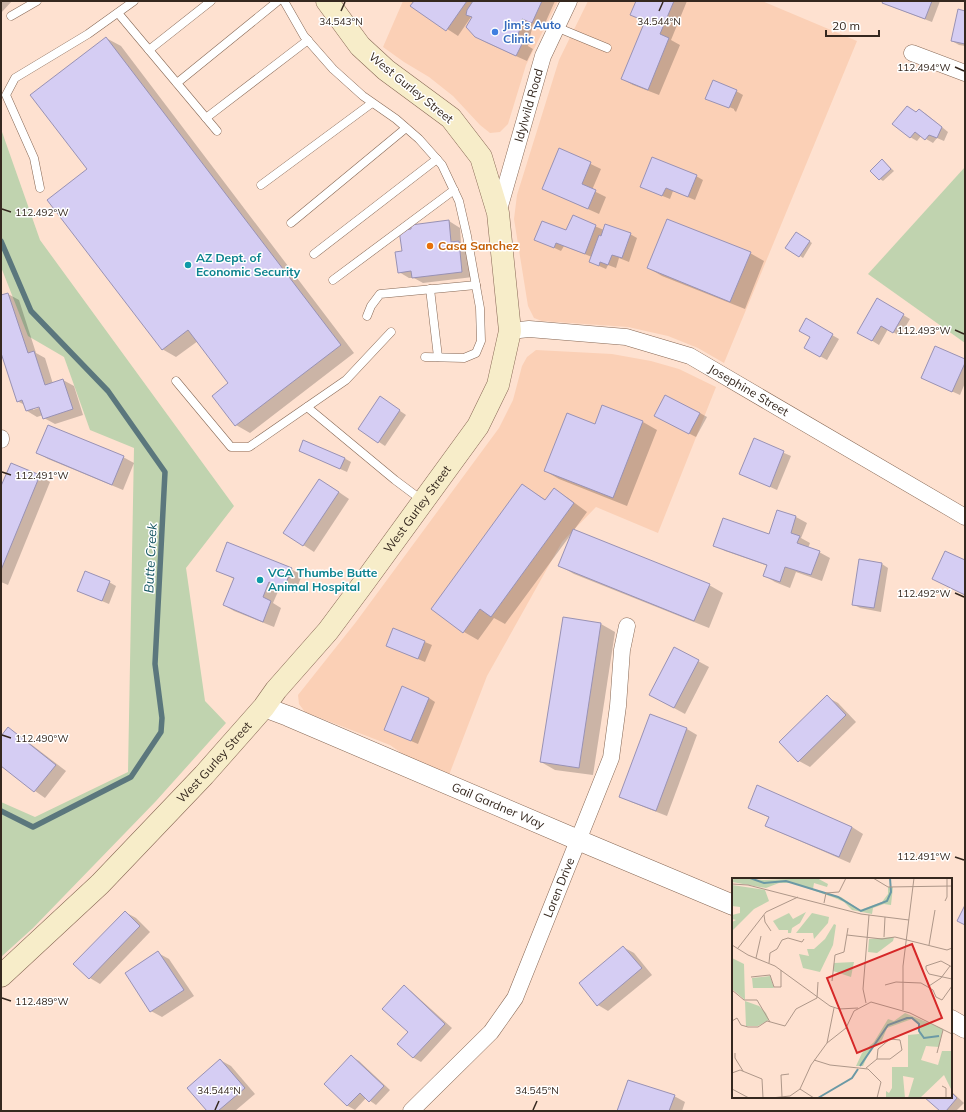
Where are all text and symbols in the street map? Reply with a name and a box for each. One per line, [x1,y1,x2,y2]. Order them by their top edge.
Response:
scale bar [826,12,879,38]
text: 34.543°N [319,15,363,28]
text: 34.544°N [637,15,681,28]
place label: Jim's Auto Clinic [503,17,561,46]
text: 20 m [832,18,860,33]
marker: Jim's Auto Clinic [490,27,500,37]
street label: West Gurley Street [366,49,457,126]
text: 112.494°W [897,61,951,74]
street label: Idylwild Road [511,67,546,144]
text: 112.492°W [15,206,69,219]
place label: Casa Sanchez [438,238,519,253]
marker: Casa Sanchez [425,241,435,251]
place label: AZ Dept. of Economic Security [196,250,301,279]
marker: AZ Dept. of Economic Security [183,260,193,270]
text: 112.493°W [897,324,951,337]
street label: Josephine Street [706,361,792,419]
street label: West Gurley Street [380,462,454,556]
text: 112.491°W [15,469,69,482]
water label: Butte Creek [140,522,160,593]
place label: VCA Thumbe Butte Animal Hospital [267,565,378,594]
marker: VCA Thumbe Butte Animal Hospital [255,575,265,585]
text: 112.492°W [897,587,951,600]
street label: West Gurley Street [173,718,255,806]
text: 112.490°W [15,732,69,745]
street label: Gail Gardner Way [449,779,547,832]
text: 112.491°W [897,850,951,863]
street label: Loren Drive [540,855,577,920]
inset map [732,878,952,1098]
text: 112.489°W [15,995,69,1008]
text: 34.544°N [197,1084,241,1097]
text: 34.545°N [515,1084,559,1097]

